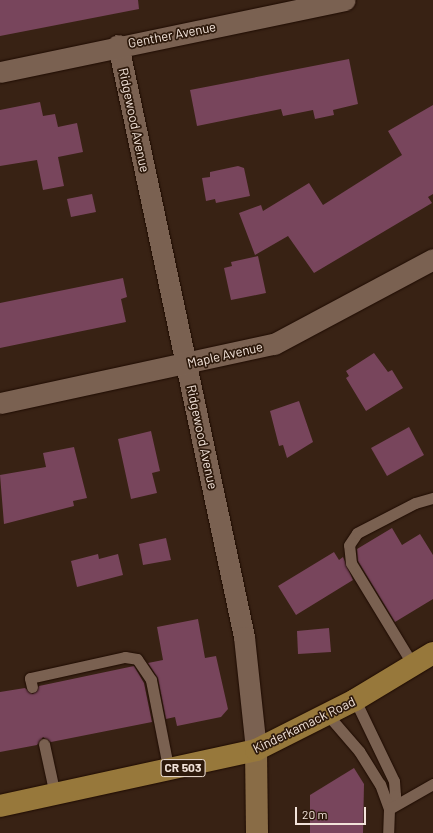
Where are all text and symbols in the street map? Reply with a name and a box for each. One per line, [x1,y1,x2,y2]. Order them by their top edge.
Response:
street label: Genther Avenue [127,19,217,51]
street label: Ridgewood Avenue [115,66,153,174]
street label: Maple Avenue [186,339,264,371]
street label: Ridgewood Avenue [183,383,221,491]
street label: Kinderkamack Road [250,693,358,757]
road number: CR 503 [160,758,206,778]
scale bar [297,799,368,825]
text: 20 m [302,807,328,821]

